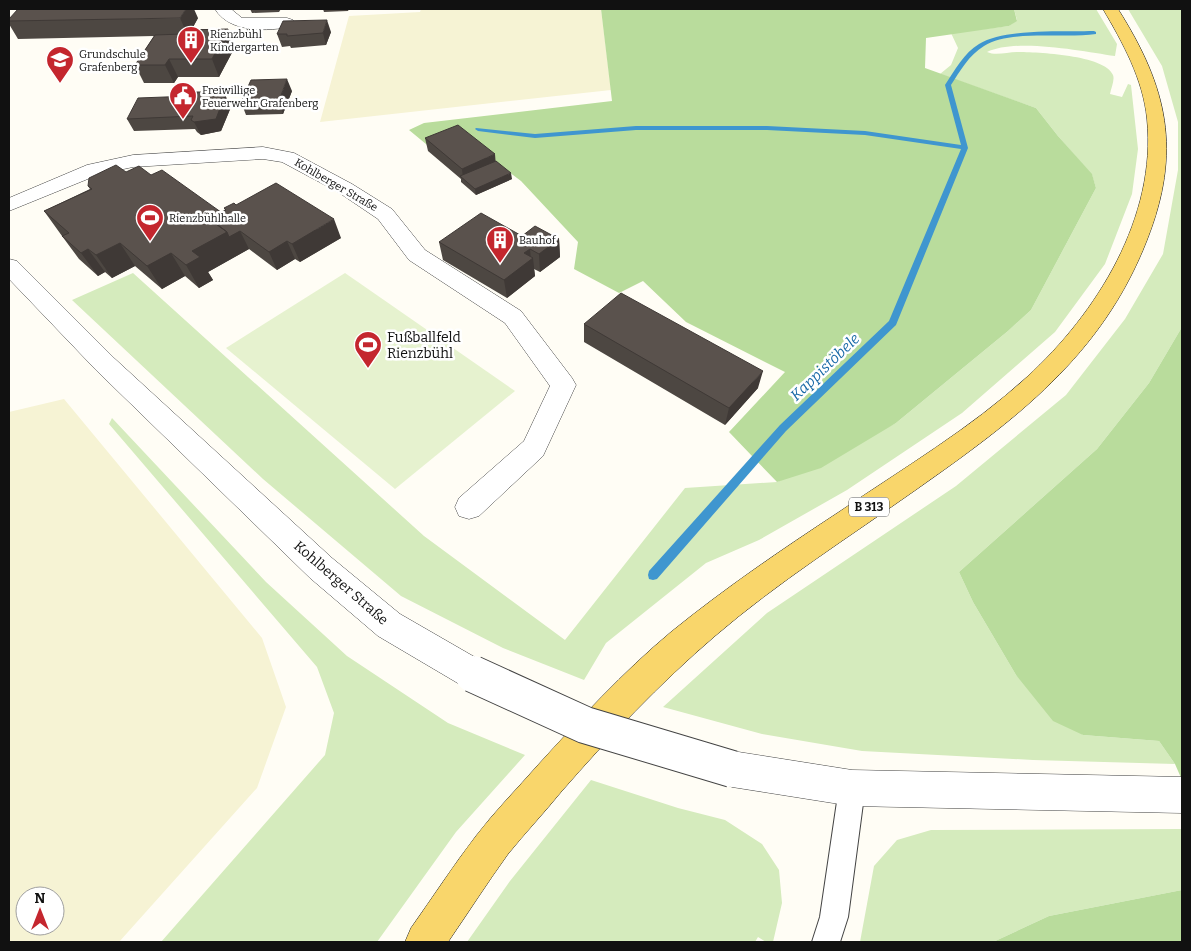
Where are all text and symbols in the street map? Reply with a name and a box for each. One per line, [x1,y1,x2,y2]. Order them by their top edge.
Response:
building icon: Rienzbühl Kindergarten [176,25,206,64]
place label: Rienzbühl Kindergarten [210,28,279,54]
school or university icon: Grundschule Grafenberg [45,45,75,84]
place label: Grundschule Grafenberg [79,48,146,74]
public building icon: Freiwillige Feuerwehr Grafenberg [168,81,198,120]
place label: Freiwillige Feuerwehr Grafenberg [202,84,319,110]
street label: Kohlberger Straße [292,156,380,214]
sports icon: Rienzbühlhalle [135,203,165,242]
place label: Rienzbühlhalle [169,212,246,225]
building icon: Bauhof [485,225,515,264]
place label: Bauhof [519,234,557,247]
place label: Fußballfeld Rienzbühl [387,329,461,362]
water label: Kappistöbele [787,329,864,404]
sports icon: Fußballfeld Rienzbühl [353,330,383,369]
road number: B 313 [849,498,889,516]
street label: Kohlberger Straße [290,537,392,629]
north arrow [15,886,65,936]
text: N [35,890,46,907]

